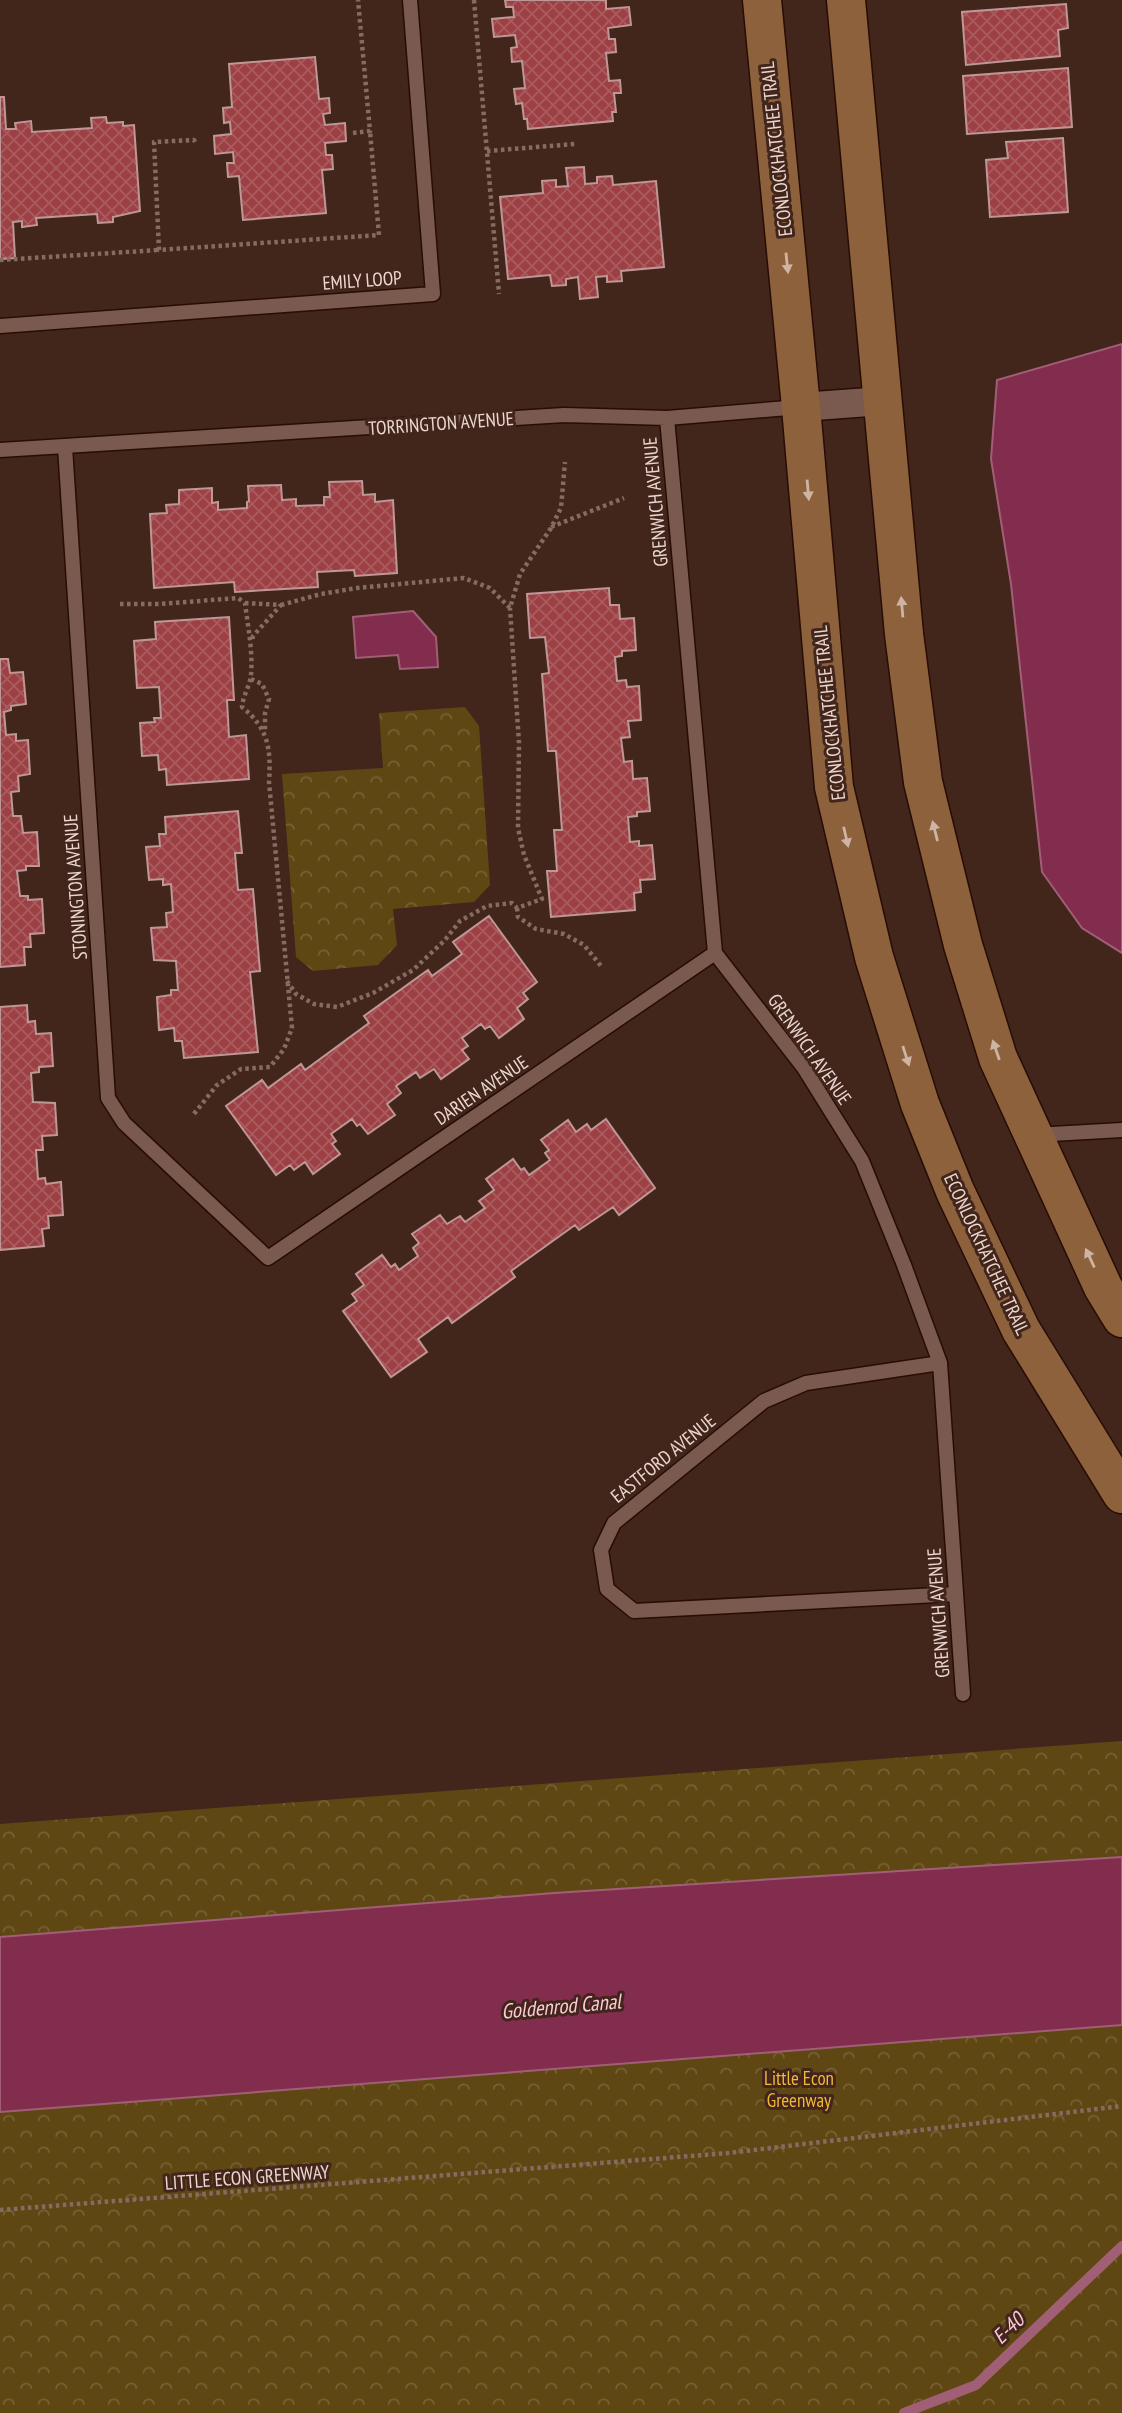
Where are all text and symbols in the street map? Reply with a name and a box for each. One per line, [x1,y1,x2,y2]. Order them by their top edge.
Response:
street label: ECONLOCKHATCHEE TRAIL [755,60,797,238]
one-way arrow [782,252,793,274]
street label: EMILY LOOP [322,265,403,295]
street label: TORRINGTON AVENUE [367,406,515,440]
street label: GRENWICH AVENUE [637,436,673,568]
one-way arrow [802,479,813,501]
one-way arrow [896,595,907,617]
street label: ECONLOCKHATCHEE TRAIL [808,624,850,802]
street label: STONINGTON AVENUE [58,813,92,961]
one-way arrow [929,820,940,842]
one-way arrow [840,826,851,848]
street label: GRENWICH AVENUE [763,989,857,1109]
one-way arrow [990,1040,1001,1061]
one-way arrow [901,1046,911,1067]
street label: DARIEN AVENUE [430,1050,532,1130]
street label: ECONLOCKHATCHEE TRAIL [939,1169,1035,1339]
one-way arrow [1084,1247,1095,1268]
street label: EASTFORD AVENUE [606,1408,720,1508]
street label: GRENWICH AVENUE [921,1547,955,1679]
water label: Goldenrod Canal [500,1987,624,2025]
park label: Little Econ Greenway [764,2066,834,2112]
street label: LITTLE ECON GREENWAY [164,2159,330,2195]
water label: E-40 [986,2305,1031,2350]

